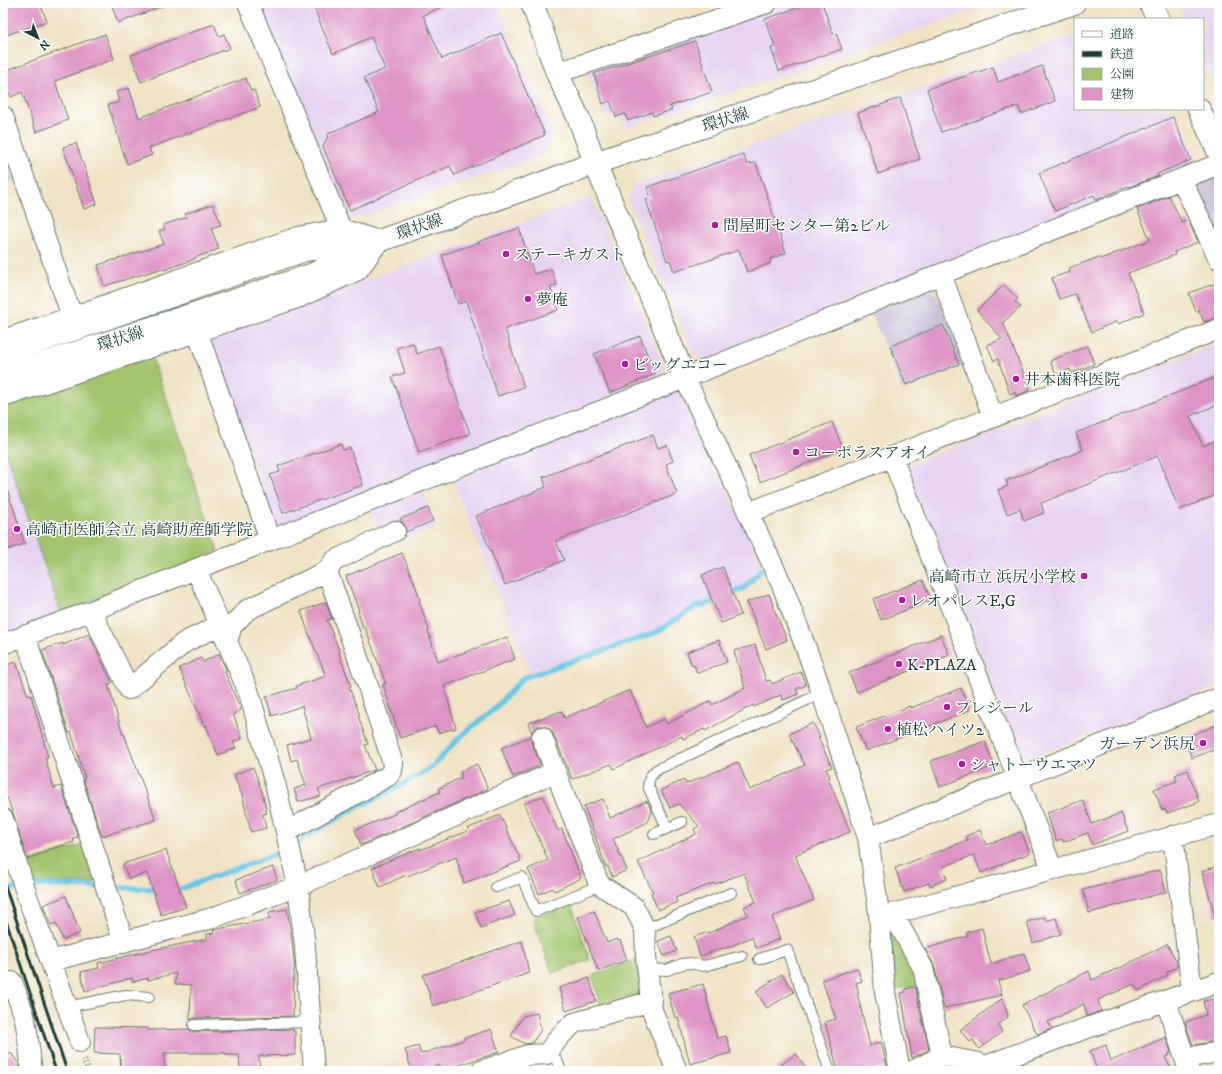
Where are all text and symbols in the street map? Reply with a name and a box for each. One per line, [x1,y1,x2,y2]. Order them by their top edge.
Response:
north arrow [18,18,58,58]
legend [1074,18,1204,110]
text: 道路 [1110,27,1134,42]
text: N [36,36,52,53]
text: 鉄道 [1109,47,1134,62]
text: 公園 [1110,67,1134,82]
text: 建物 [1110,87,1134,102]
street label: 環状線 [699,103,751,137]
street label: 環状線 [393,210,445,244]
place label: 問屋町センター第2ビル [723,216,890,236]
marker: 問屋町センター第2ビル [710,220,720,230]
place label: ステーキガスト [514,245,626,265]
marker: ステーキガスト [501,249,511,259]
place label: 夢庵 [536,290,568,310]
marker: 夢庵 [523,294,533,304]
street label: 環状線 [94,322,146,356]
place label: ビッグエコー [633,355,728,375]
marker: ビッグエコー [620,359,630,369]
place label: 井本歯科医院 [1024,370,1120,390]
marker: 井本歯科医院 [1011,374,1021,384]
place label: コーポラスアオイ [804,443,931,463]
marker: コーポラスアオイ [791,447,801,457]
place label: 高崎市医師会立 高崎助産師学院 [25,520,252,540]
marker: 高崎市医師会立 高崎助産師学院 [12,524,22,534]
place label: 高崎市立 浜尻小学校 [929,567,1076,587]
marker: 高崎市立 浜尻小学校 [1079,571,1089,581]
place label: レオパレスE,G [910,591,1016,611]
marker: レオパレスE,G [897,595,907,605]
place label: K-PLAZA [907,655,977,675]
marker: K-PLAZA [894,659,904,669]
place label: プレジール [955,698,1034,718]
marker: プレジール [942,702,952,712]
place label: 植松ハイツ2 [896,720,984,740]
marker: 植松ハイツ2 [883,724,893,734]
place label: ガーデン浜尻 [1099,734,1195,754]
marker: ガーデン浜尻 [1198,738,1208,748]
place label: シャトーウエマツ [970,755,1097,775]
marker: シャトーウエマツ [957,759,967,769]

